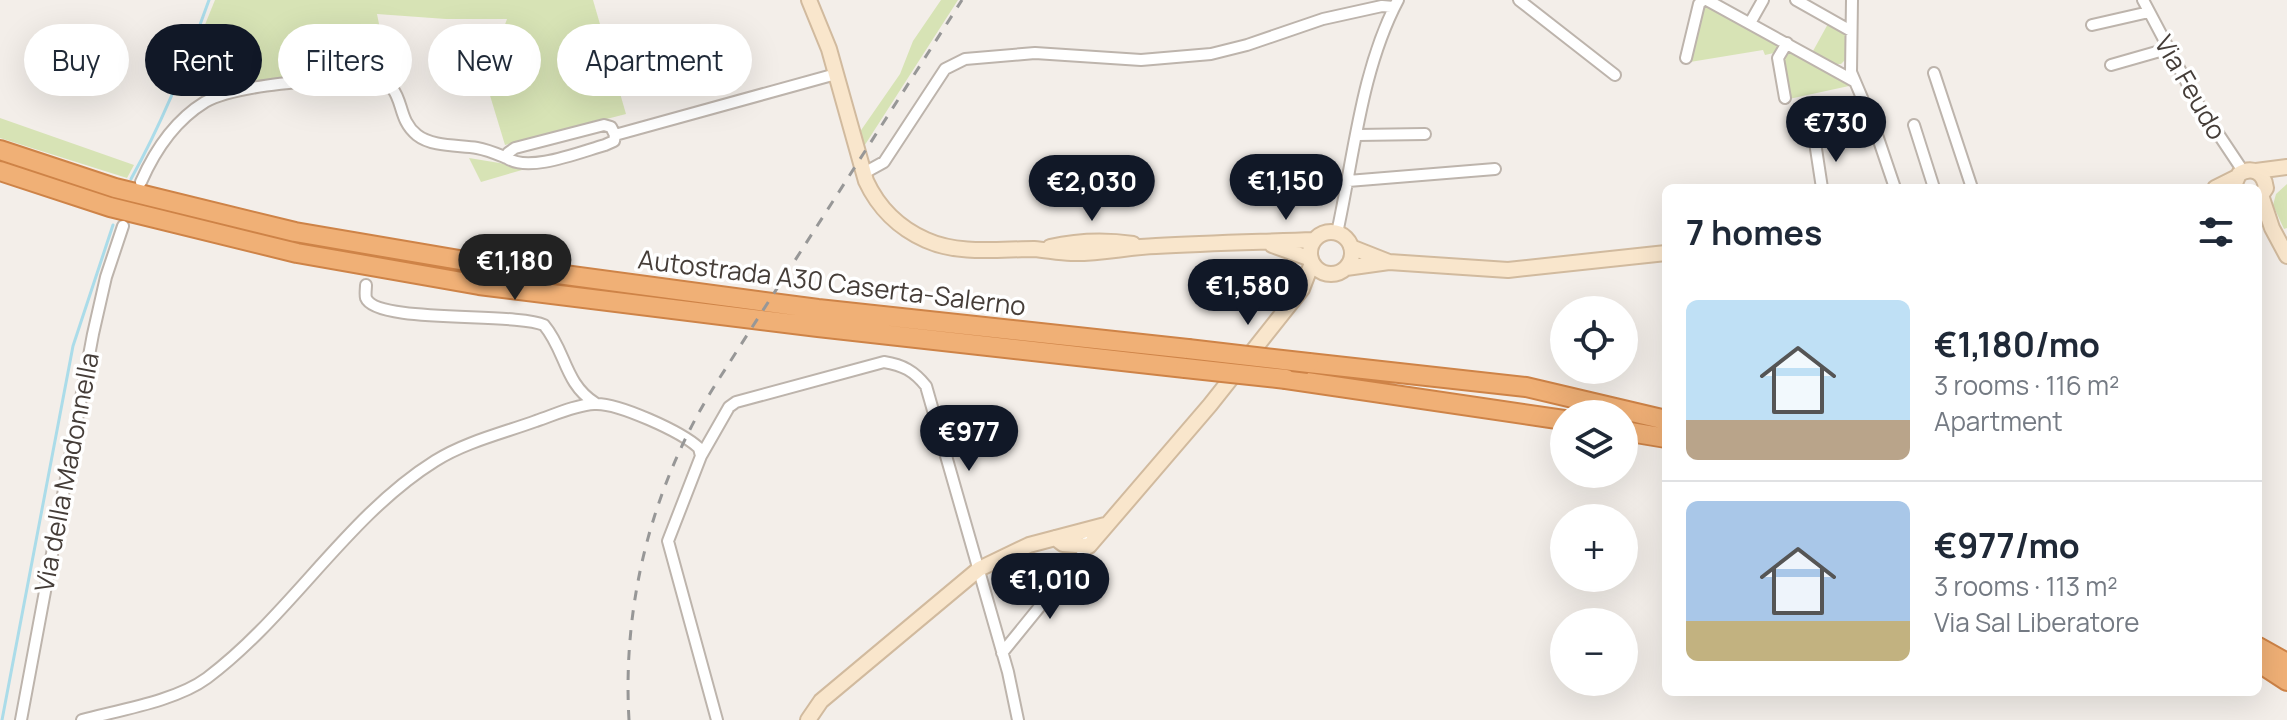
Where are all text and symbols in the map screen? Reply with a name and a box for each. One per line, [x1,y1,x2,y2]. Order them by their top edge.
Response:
chip: Buy [24,24,129,96]
chip: Rent [145,24,262,96]
chip: Filters [278,24,412,96]
chip: New [428,24,541,96]
chip: Apartment [557,24,752,96]
street label: Via Feudo [2147,28,2235,146]
pin: €730 [1789,96,1883,164]
text: €730 [1804,104,1868,140]
pin: €1,150 [1221,154,1351,222]
pin: €2,030 [1027,155,1157,223]
text: €1,150 [1248,162,1324,198]
text: €2,030 [1047,163,1137,199]
text: 7 homes [1686,209,1822,255]
icon: filters [2194,210,2238,254]
pin: €1,180 [450,234,580,302]
street label: Autostrada A30 Caserta-Salerno [636,240,1028,324]
text: €1,180 [476,242,554,278]
pin: €1,580 [1183,259,1313,327]
text: €1,580 [1206,267,1290,303]
map controls [1550,296,1638,696]
button: locate [1550,296,1638,384]
text: €1,180/mo [1934,321,2100,367]
icon: home [1750,332,1846,428]
street label: Via della Madonnella [25,349,107,595]
text: 3 rooms · 116 m² [1934,367,2120,403]
button: layers [1550,400,1638,488]
text: Apartment [1934,403,2063,439]
pin: €977 [922,405,1016,473]
text: €977 [938,413,1000,449]
button: + [1550,504,1638,592]
text: €977/mo [1934,522,2080,568]
icon: home [1750,533,1846,629]
pin: €1,010 [985,553,1115,621]
text: €1,010 [1009,561,1091,597]
text: 3 rooms · 113 m² [1934,568,2118,604]
text: Via Sal Liberatore [1934,604,2139,640]
button: − [1550,608,1638,696]

